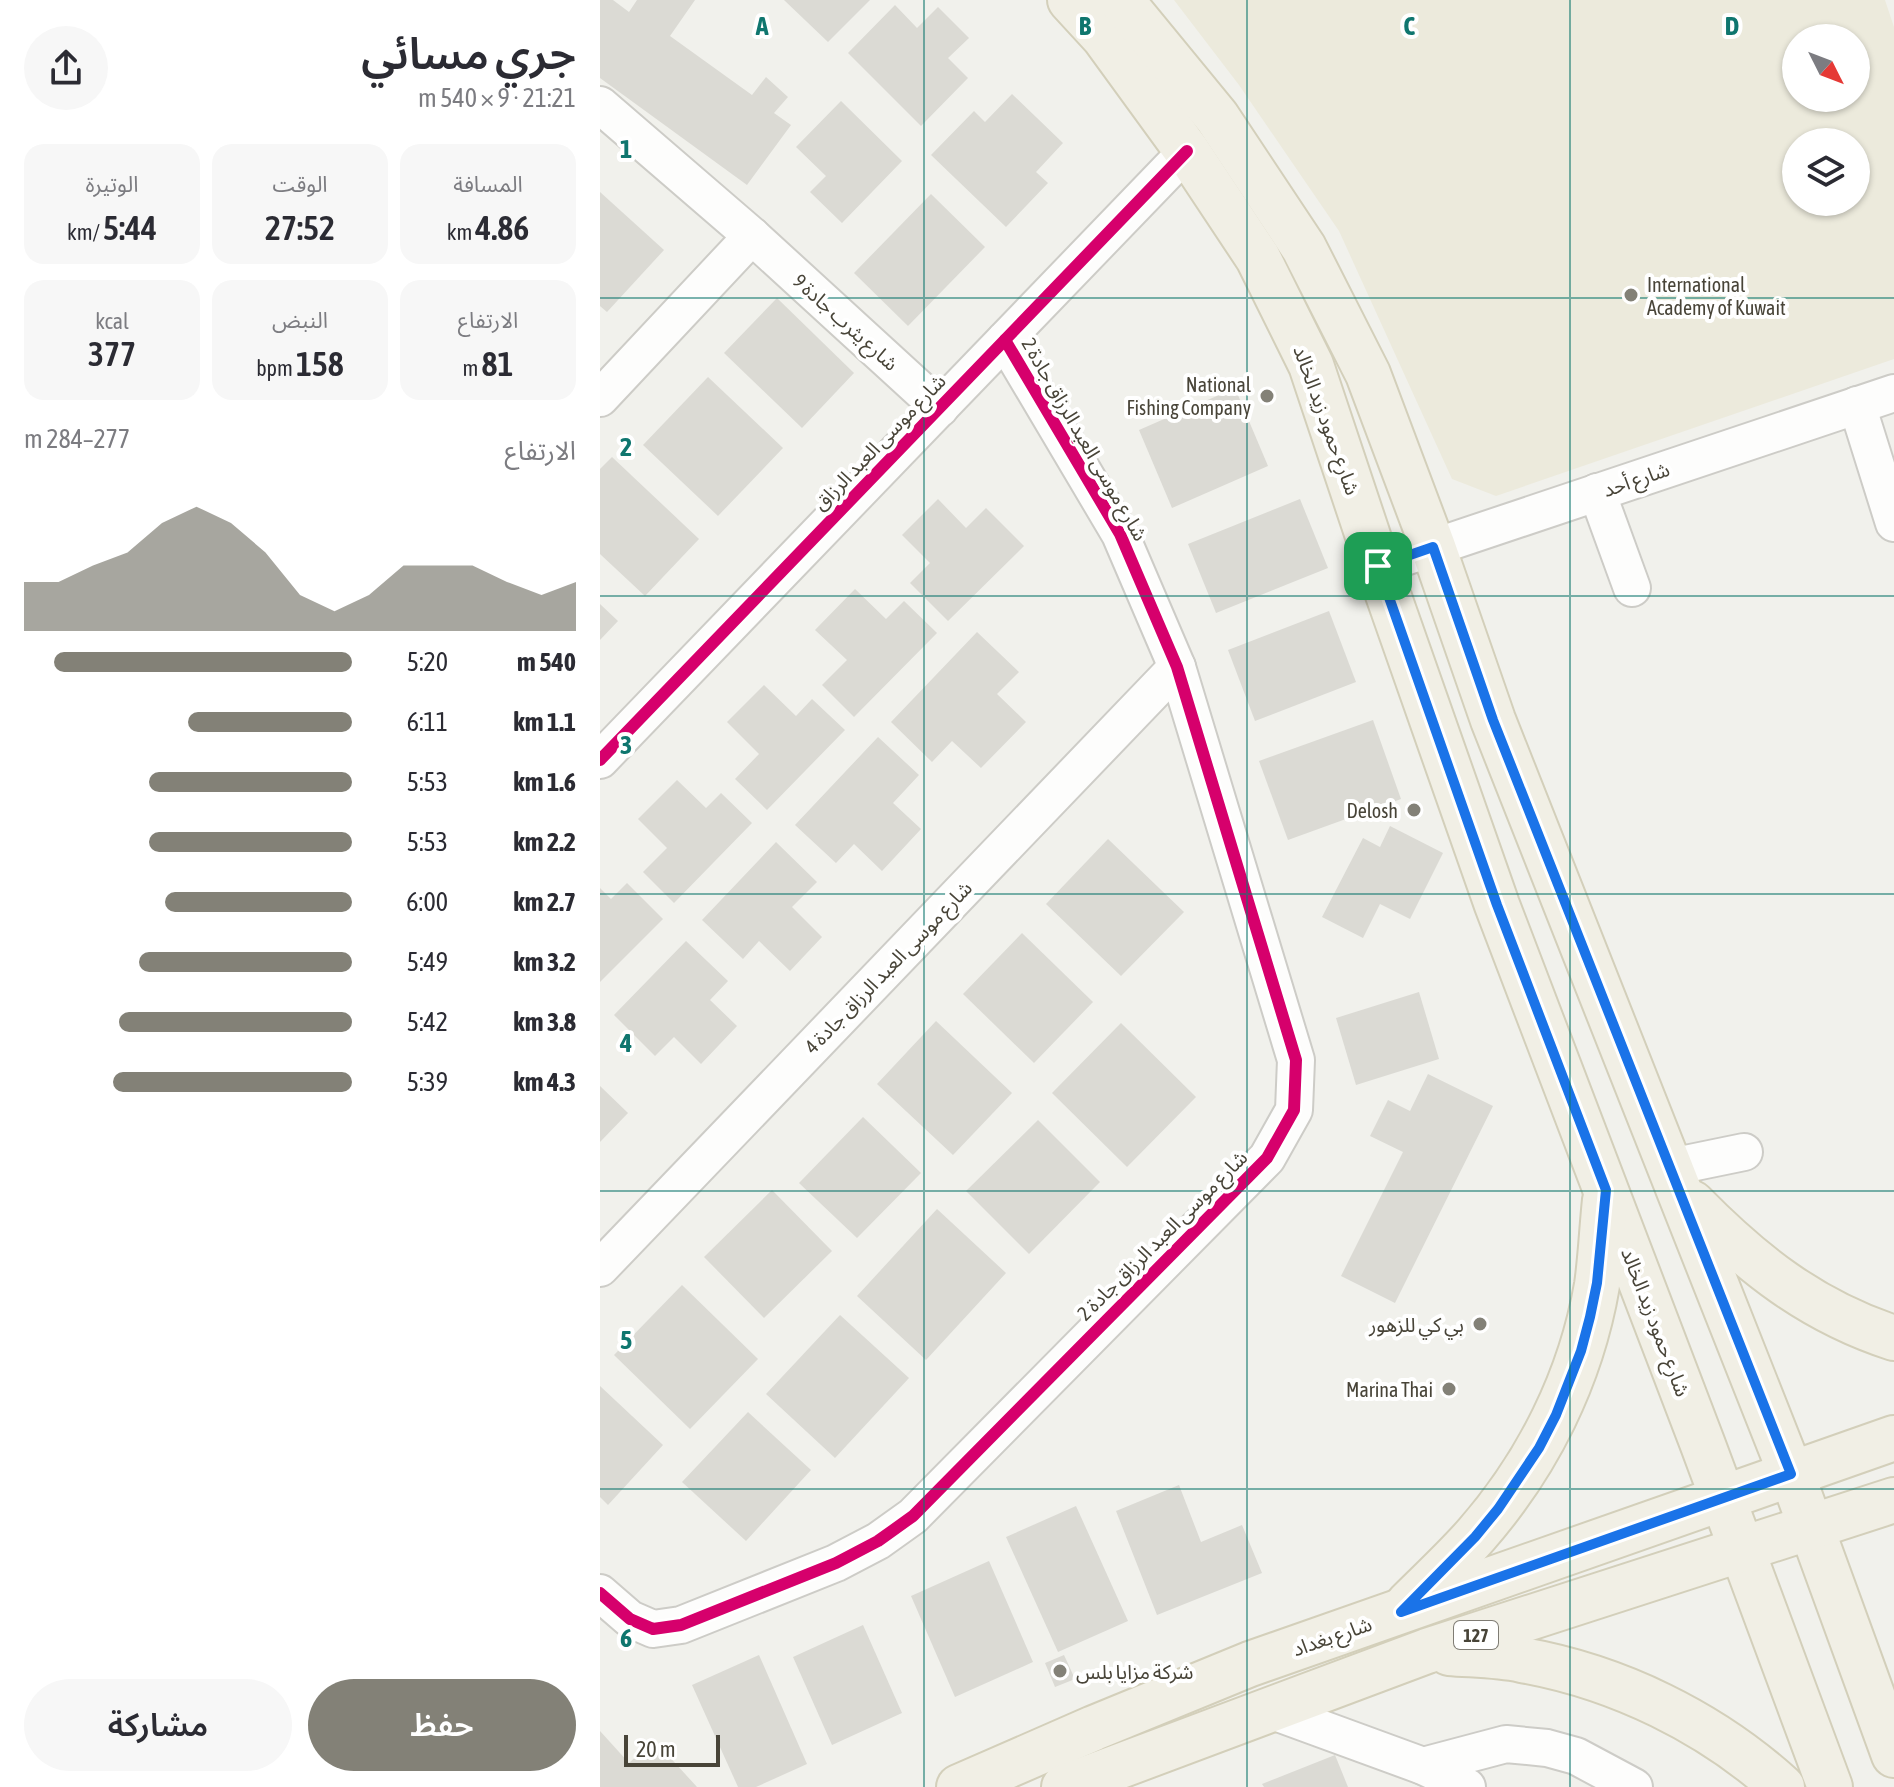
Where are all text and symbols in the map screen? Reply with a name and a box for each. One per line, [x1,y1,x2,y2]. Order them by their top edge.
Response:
text: A [755,11,769,41]
text: B [1079,11,1092,41]
text: C [1403,11,1415,41]
text: D [1725,11,1739,41]
north arrow [1782,24,1870,112]
map controls [1782,24,1870,216]
button: share [24,26,108,110]
text: جري مسائي [361,28,576,78]
text: 21:21 · 9 × 540 m [418,83,576,113]
button: layers [1782,128,1870,216]
text: 1 [620,134,632,164]
text: الوتيرة [86,171,138,197]
text: الوقت [272,171,328,197]
text: المسافة [453,171,523,197]
text: 5:44 [103,208,157,247]
text: 27:52 [265,208,335,247]
text: 4.86 [475,208,529,247]
text: /km [67,219,103,245]
text: km [447,219,475,245]
street label: شارع يثرب جادة 9 [786,269,903,378]
place label: International Academy of Kuwait [1647,273,1786,319]
marker: International Academy of Kuwait [1622,286,1640,304]
text: النبض [272,307,328,333]
text: الارتفاع [458,307,518,333]
text: kcal [95,308,129,334]
street label: شارع موسى العبد الرزاق جادة 2 [1014,333,1153,547]
text: 377 [88,334,136,373]
street label: شارع حمود زيد الخالد [1286,342,1365,499]
text: 158 [296,344,344,383]
text: 81 [481,344,513,383]
text: bpm [256,355,296,381]
text: m [463,355,481,381]
street label: شارع موسى العبد الرزاق [808,369,953,518]
place label: National Fishing Company [1126,373,1252,419]
marker: National Fishing Company [1258,387,1276,405]
text: 277–284 m [24,424,130,454]
text: 2 [620,432,632,462]
text: الارتفاع [505,436,576,466]
street label: شارع أحد [1600,457,1674,505]
pin [1344,532,1412,600]
icon: arrive [1356,544,1400,588]
text: 5:20 [407,647,448,677]
text: 540 m [517,647,576,677]
text: 6:11 [407,707,448,737]
text: 1.1 km [513,707,576,737]
text: 3 [620,730,632,760]
text: 5:53 [407,767,448,797]
text: 1.6 km [513,767,576,797]
place label: Delosh [1346,799,1398,822]
marker: Delosh [1405,801,1423,819]
text: 5:53 [407,827,448,857]
text: 2.2 km [513,827,576,857]
street label: شارع موسى العبد الرزاق جادة 4 [800,876,979,1061]
text: 6:00 [406,887,448,917]
text: 2.7 km [513,887,576,917]
text: 5:49 [407,947,448,977]
text: 3.2 km [513,947,576,977]
text: 5:42 [407,1007,448,1037]
text: 3.8 km [513,1007,576,1037]
text: 4 [619,1028,632,1058]
text: 5:39 [407,1067,448,1097]
text: 4.3 km [513,1067,576,1097]
street label: شارع موسى العبد الرزاق جادة 2 [1072,1145,1254,1327]
street label: شارع حمود زيد الخالد [1613,1244,1695,1401]
place label: بي كي للزهور [1368,1313,1464,1340]
marker: بي كي للزهور [1471,1315,1489,1333]
text: 5 [620,1325,632,1355]
place label: Marina Thai [1346,1378,1433,1401]
marker: Marina Thai [1440,1380,1458,1398]
street label: شارع بغداد [1289,1612,1376,1664]
road number: 127 [1454,1621,1498,1649]
text: 6 [620,1623,632,1653]
place label: شركة مزايا بلس [1076,1660,1193,1684]
marker: شركة مزايا بلس [1051,1662,1069,1680]
button: مشاركة [24,1679,292,1771]
button: حفظ [308,1679,576,1771]
scale bar [624,1731,720,1767]
text: 20 m [636,1736,676,1762]

